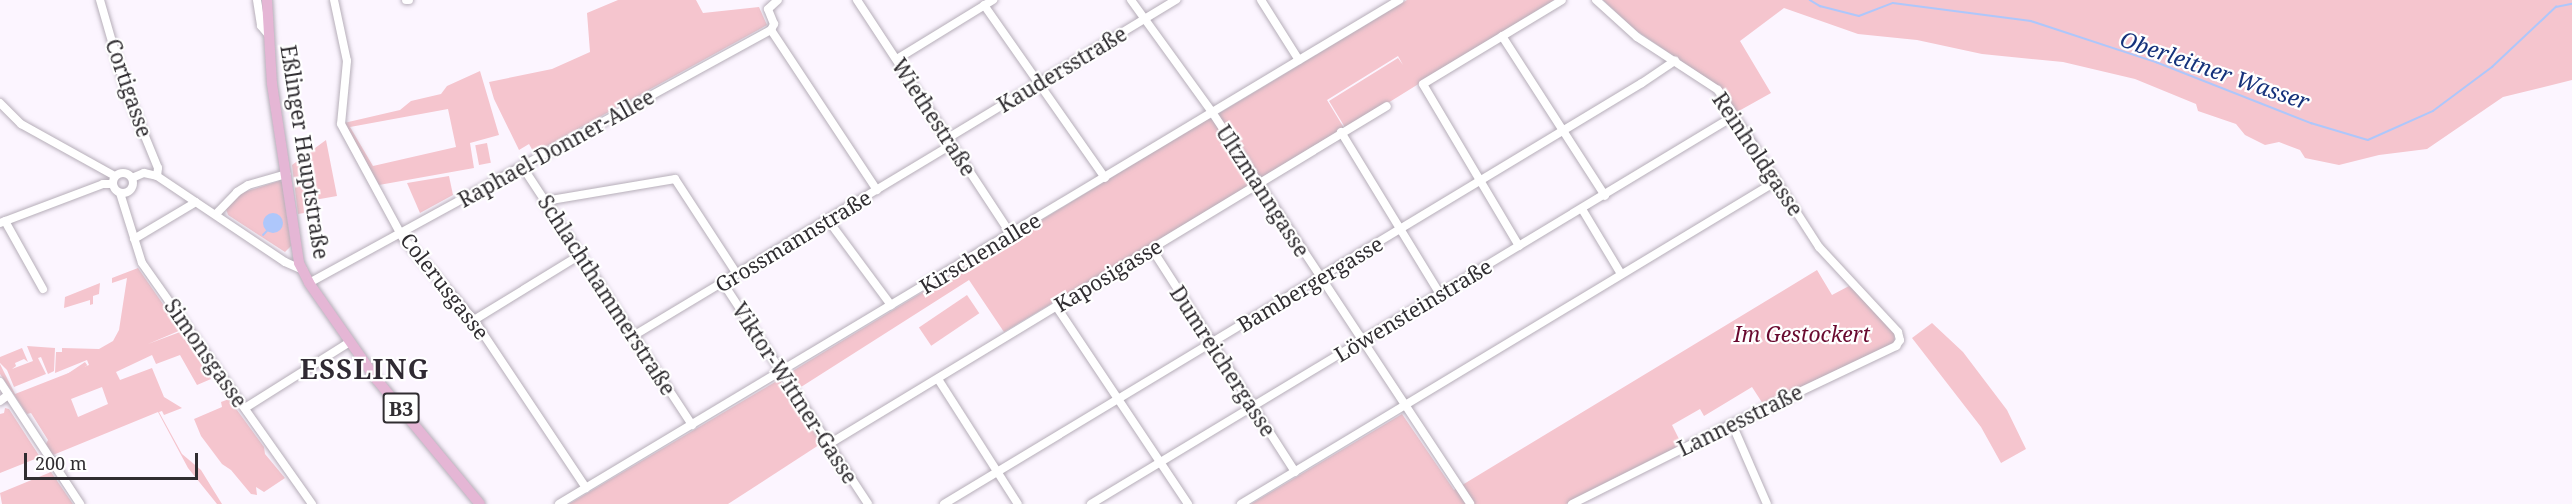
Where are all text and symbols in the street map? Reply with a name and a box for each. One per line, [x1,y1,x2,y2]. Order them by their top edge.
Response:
street label: Kaudersstraße [993,21,1131,117]
water label: Oberleitner Wasser [2117,25,2313,115]
street label: Cortigasse [100,36,158,140]
street label: Eßlinger Hauptstraße [276,43,334,261]
street label: Wiethestraße [887,54,981,180]
street label: Raphael-Donner-Allee [454,84,658,212]
street label: Reinholdgasse [1707,87,1809,221]
street label: Ultzmanngasse [1211,121,1315,261]
street label: Grossmannstraße [710,184,876,298]
street label: Schlachthammerstraße [533,190,681,400]
street label: Kirschenallee [915,207,1045,299]
street label: Colerusgasse [395,228,495,344]
street label: Bambergergasse [1233,231,1387,337]
street label: Kaposigasse [1050,233,1166,317]
street label: Löwensteinstraße [1330,253,1496,367]
street label: Dumreichergasse [1165,281,1281,441]
street label: Simonsgasse [159,294,253,412]
street label: Viktor-Wittner-Gasse [727,298,863,488]
park label: Im Gestockert [1734,321,1870,347]
district label: ESSLING [300,353,430,385]
street label: Lannesstraße [1674,379,1806,461]
road number: B3 [382,391,420,425]
scale bar [27,441,201,479]
text: 200 m [35,451,87,475]

